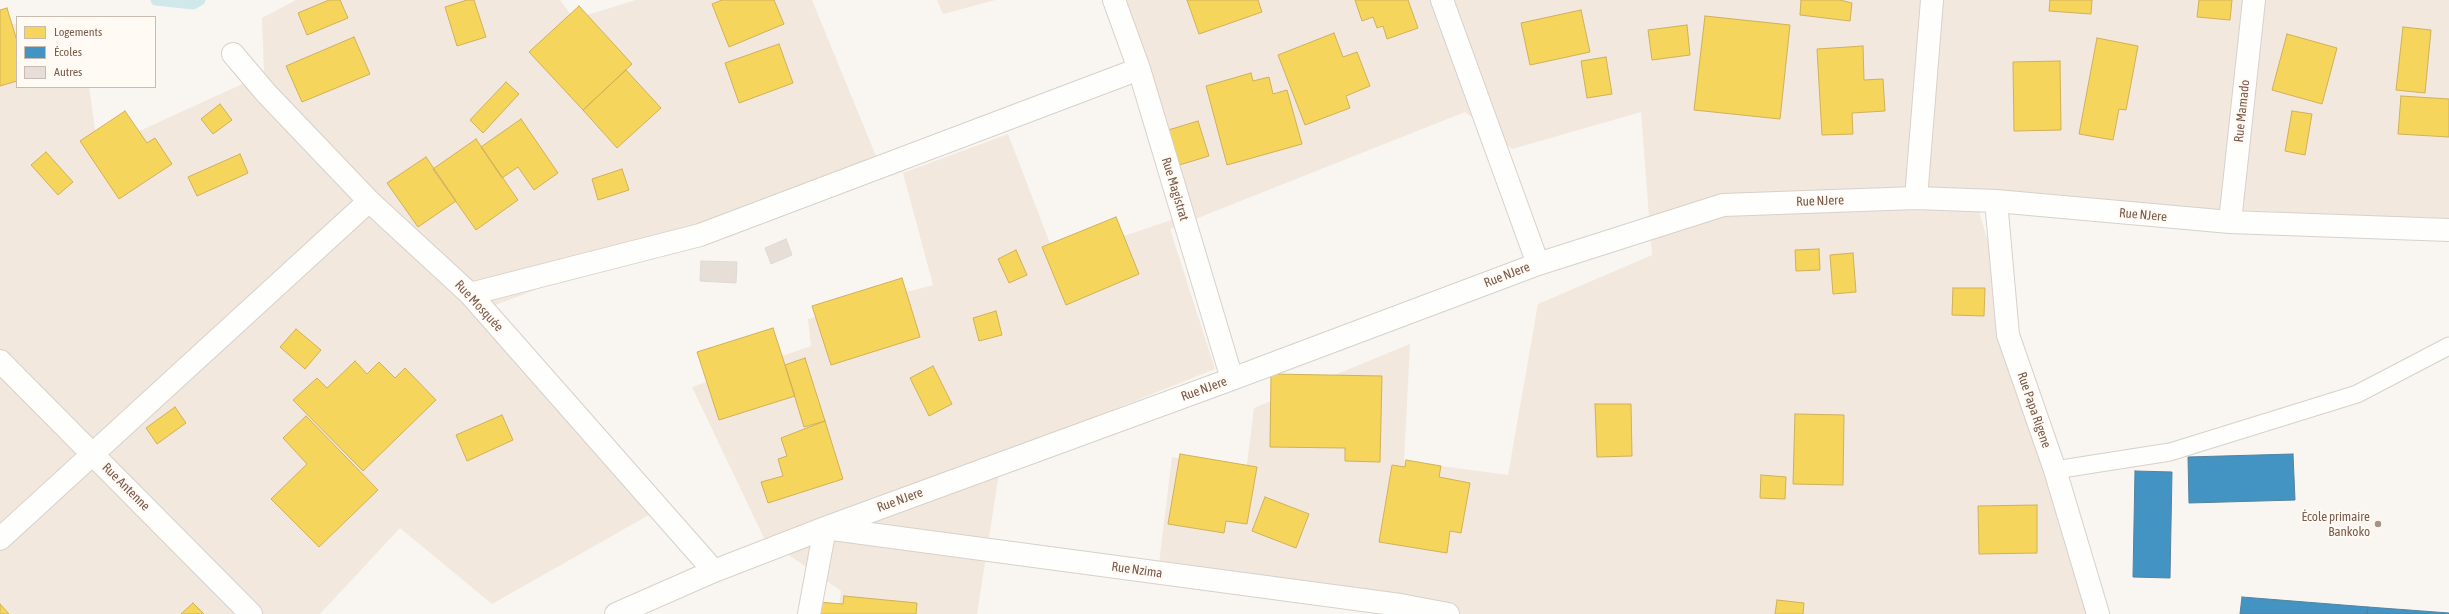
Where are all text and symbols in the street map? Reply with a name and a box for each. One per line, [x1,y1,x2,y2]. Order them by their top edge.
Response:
legend [16,16,156,88]
text: Logements [54,25,102,39]
text: Écoles [54,45,82,59]
text: Autres [54,65,82,79]
street label: Rue Mamado [2231,79,2253,143]
street label: Rue Magistrat [1158,155,1192,223]
street label: Rue NJere [1796,192,1844,210]
street label: Rue NJere [2118,205,2168,225]
street label: Rue NJere [1482,259,1532,291]
street label: Rue Mosquée [451,277,507,335]
street label: Rue Papa Rigene [2014,370,2054,450]
street label: Rue NJere [1179,373,1229,405]
street label: Rue Antenne [99,460,153,514]
street label: Rue NJere [875,484,925,516]
place label: École primaire Bankoko [2301,509,2370,540]
marker: École primaire Bankoko [2373,519,2383,529]
street label: Rue Nzima [1111,559,1163,581]

